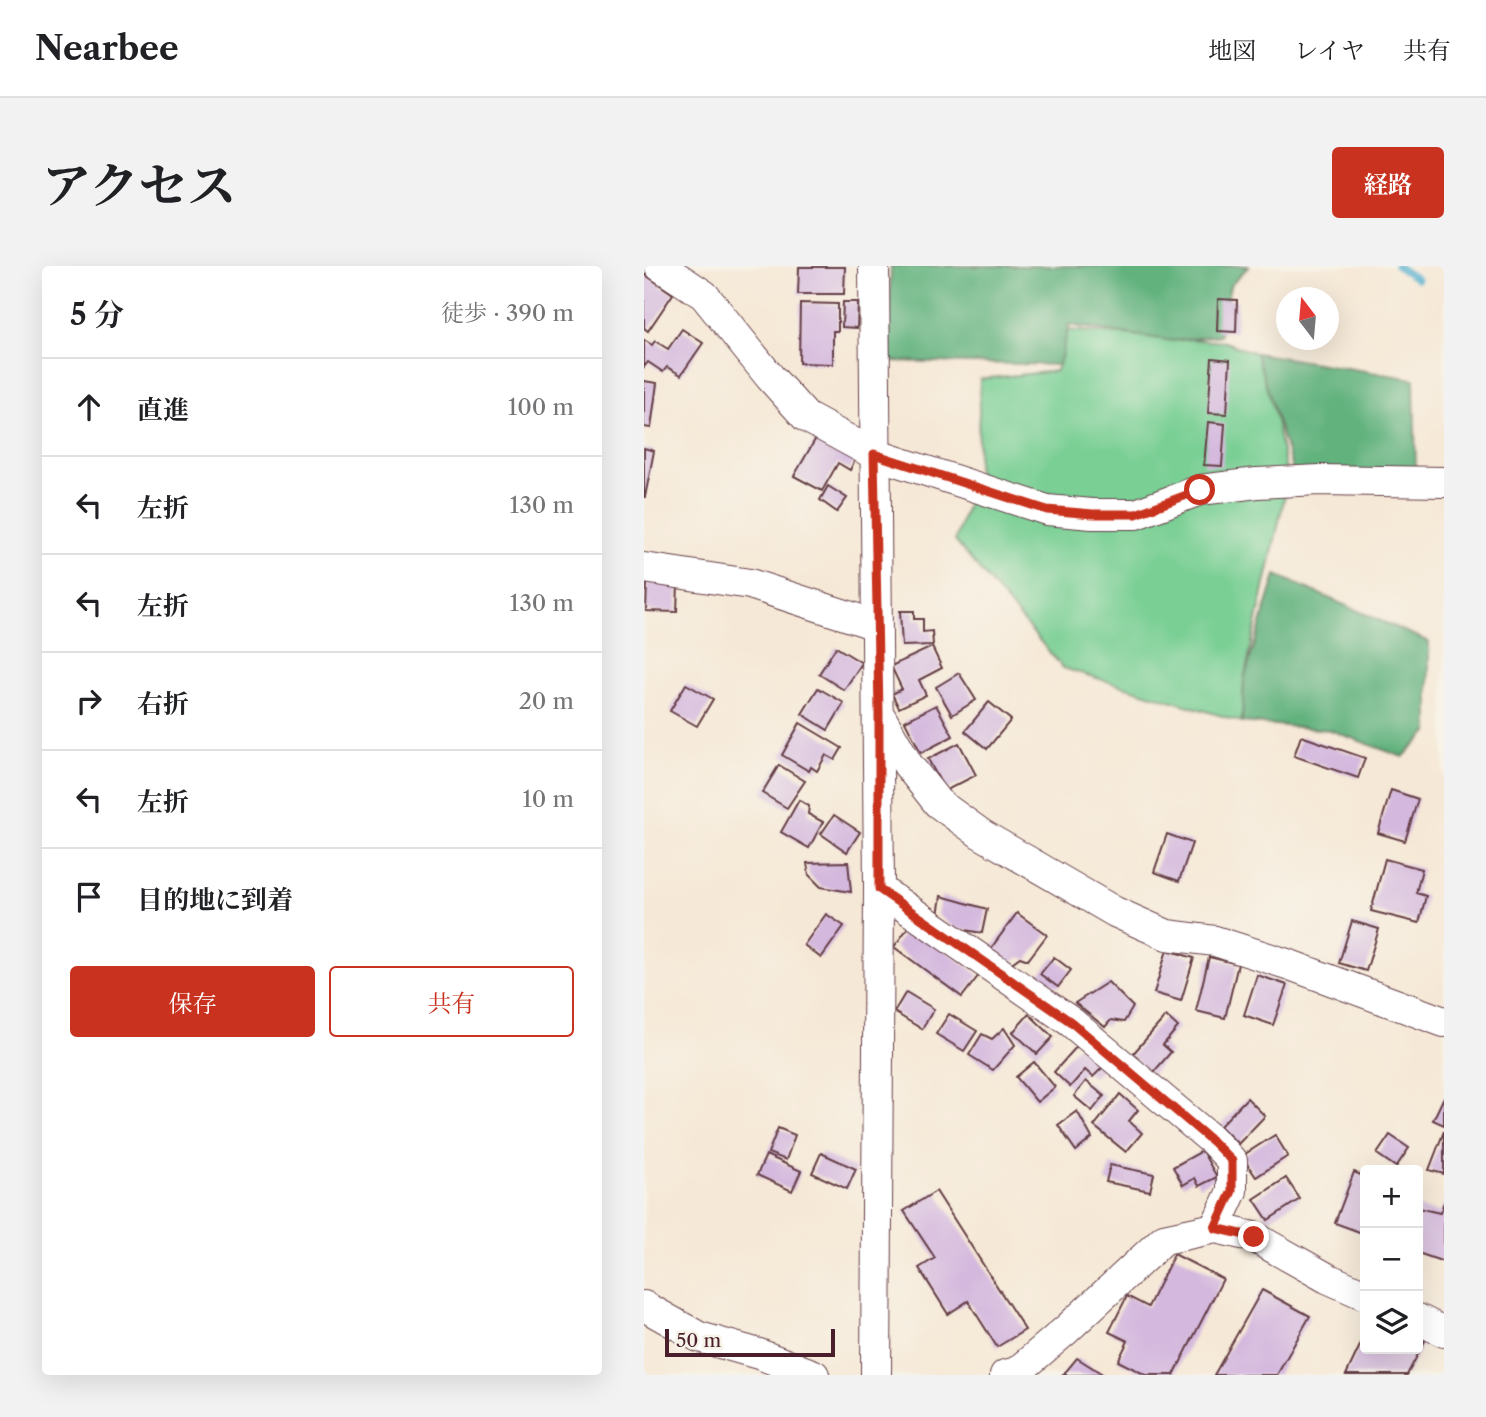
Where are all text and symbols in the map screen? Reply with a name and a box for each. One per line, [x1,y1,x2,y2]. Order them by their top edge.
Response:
text: Nearbee [35,28,179,69]
text: 地図 [1208,36,1256,65]
text: レイヤ [1294,36,1365,65]
text: 共有 [1403,36,1451,65]
button: 経路 [1332,147,1444,218]
text: アクセス [42,155,237,216]
north arrow [1276,287,1339,350]
text: 5 分 [70,296,124,333]
text: 徒歩 · 390 m [441,299,574,327]
icon: ahead [70,388,108,426]
text: 100 m [508,393,574,421]
text: 直進 [137,394,189,426]
route start [1184,474,1215,505]
icon: left [70,486,108,524]
text: 130 m [510,491,574,519]
text: 左折 [137,492,189,524]
icon: left [70,584,108,622]
text: 130 m [510,589,574,617]
text: 左折 [137,590,189,622]
icon: right [70,682,108,720]
text: 20 m [519,687,574,715]
text: 右折 [137,688,189,720]
icon: left [70,780,108,818]
text: 10 m [522,785,574,813]
text: 左折 [137,786,189,818]
icon: arrive [70,878,108,916]
text: 目的地に到着 [137,884,293,916]
button: 保存 [70,966,315,1037]
button: 共有 [329,966,574,1037]
map controls [1360,1165,1423,1354]
button: + [1360,1165,1423,1228]
route end [1238,1221,1269,1252]
button: − [1360,1228,1423,1291]
button: layers [1360,1291,1423,1354]
scale bar [665,1326,835,1358]
text: 50 m [676,1329,721,1352]

